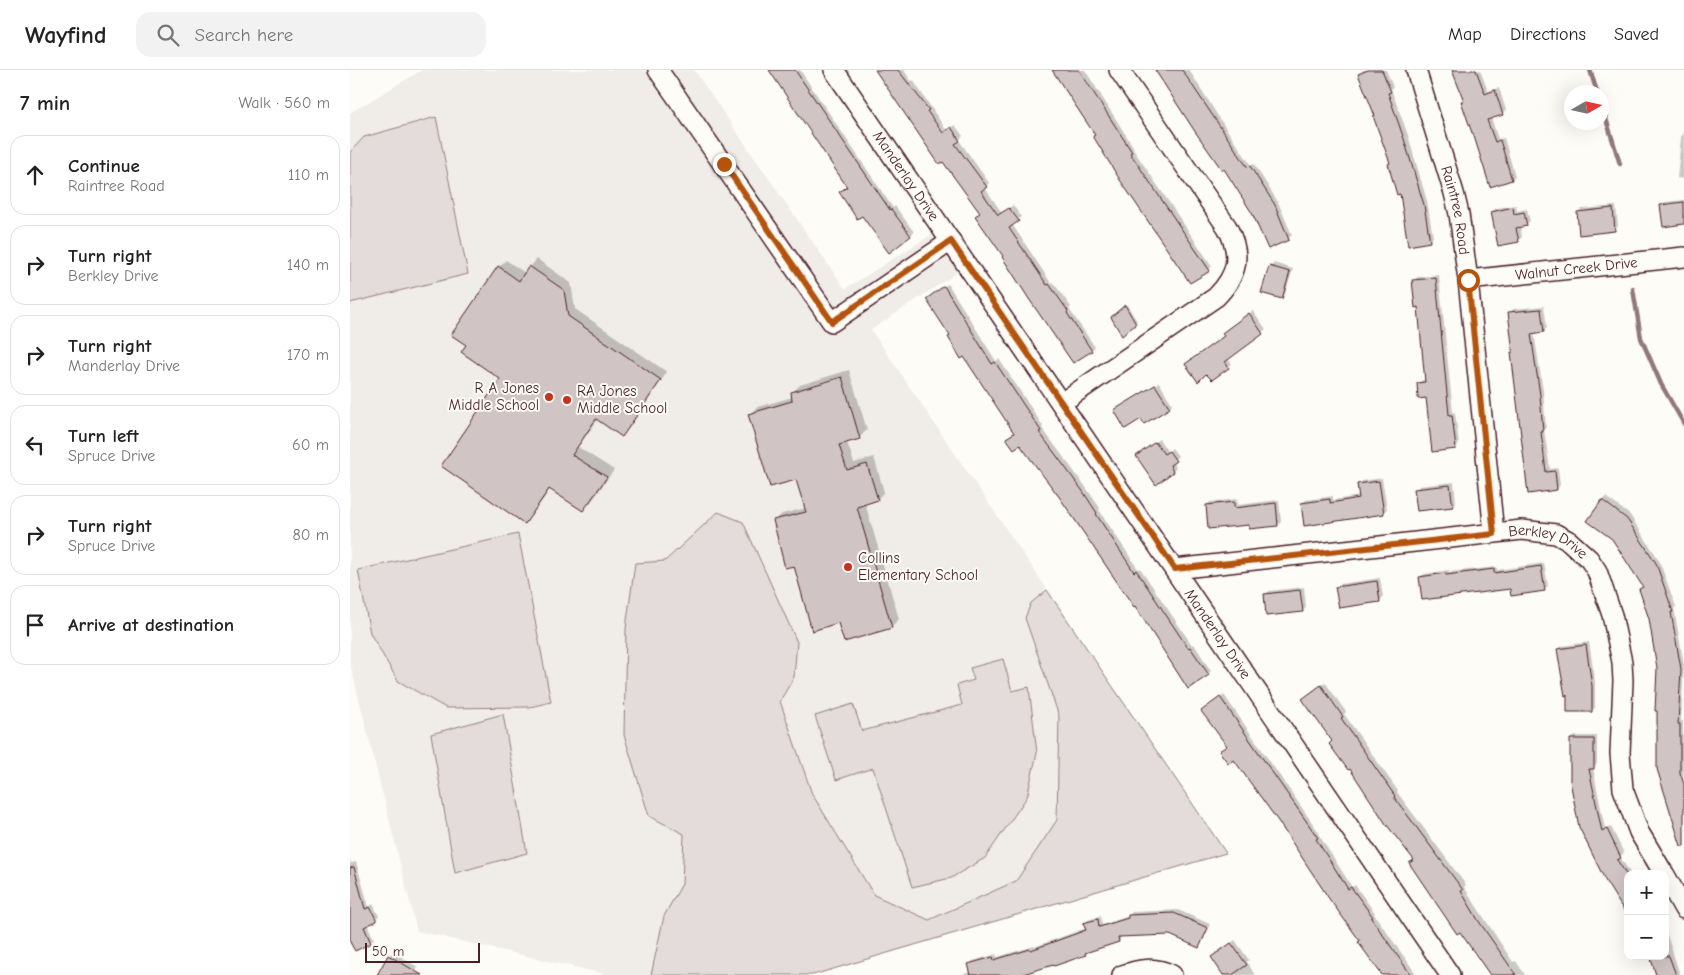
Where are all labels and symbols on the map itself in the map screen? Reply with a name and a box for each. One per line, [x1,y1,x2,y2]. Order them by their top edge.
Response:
north arrow [1564,85,1609,130]
street label: Manderlay Drive [869,127,943,225]
route end [713,153,736,176]
street label: Raintree Road [1437,164,1473,256]
street label: Walnut Creek Drive [1514,253,1639,284]
route start [1457,269,1480,292]
place label: R A Jones Middle School [449,379,539,414]
place label: RA Jones Middle School [577,382,667,417]
marker: R A Jones Middle School [543,391,555,403]
marker: RA Jones Middle School [561,394,573,406]
street label: Berkley Drive [1507,521,1592,563]
place label: Collins Elementary School [858,549,978,584]
marker: Collins Elementary School [842,561,854,573]
street label: Manderlay Drive [1181,585,1255,683]
scale bar [365,940,480,963]

